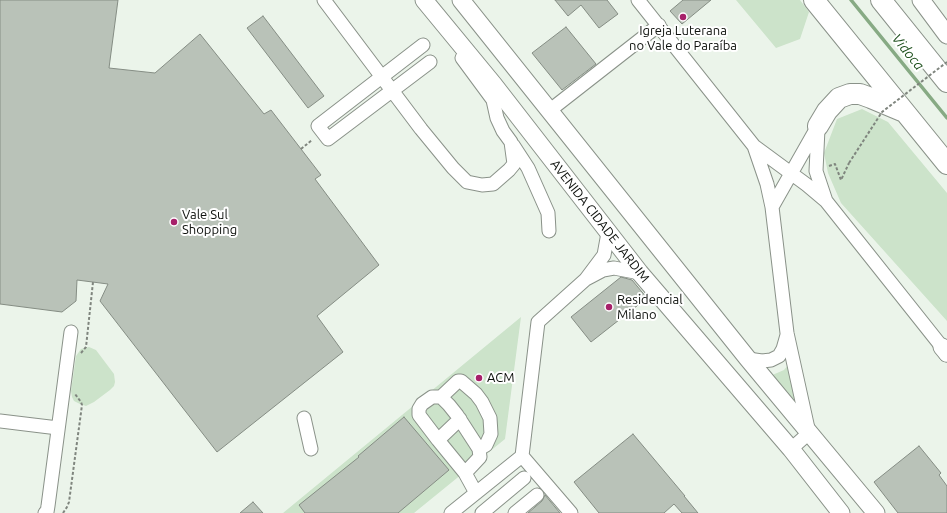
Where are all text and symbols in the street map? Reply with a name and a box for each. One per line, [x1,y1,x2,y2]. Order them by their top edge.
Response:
marker: Igreja Luterana no Vale do Paraíba [678,12,688,22]
place label: Igreja Luterana no Vale do Paraíba [629,23,737,54]
water label: Vidoca [888,31,928,73]
street label: AVENIDA CIDADE JARDIM [547,157,653,285]
place label: Vale Sul Shopping [182,207,237,238]
marker: Vale Sul Shopping [169,217,179,227]
place label: Residencial Milano [617,292,683,323]
marker: Residencial Milano [604,302,614,312]
place label: ACM [487,370,515,386]
marker: ACM [474,373,484,383]

